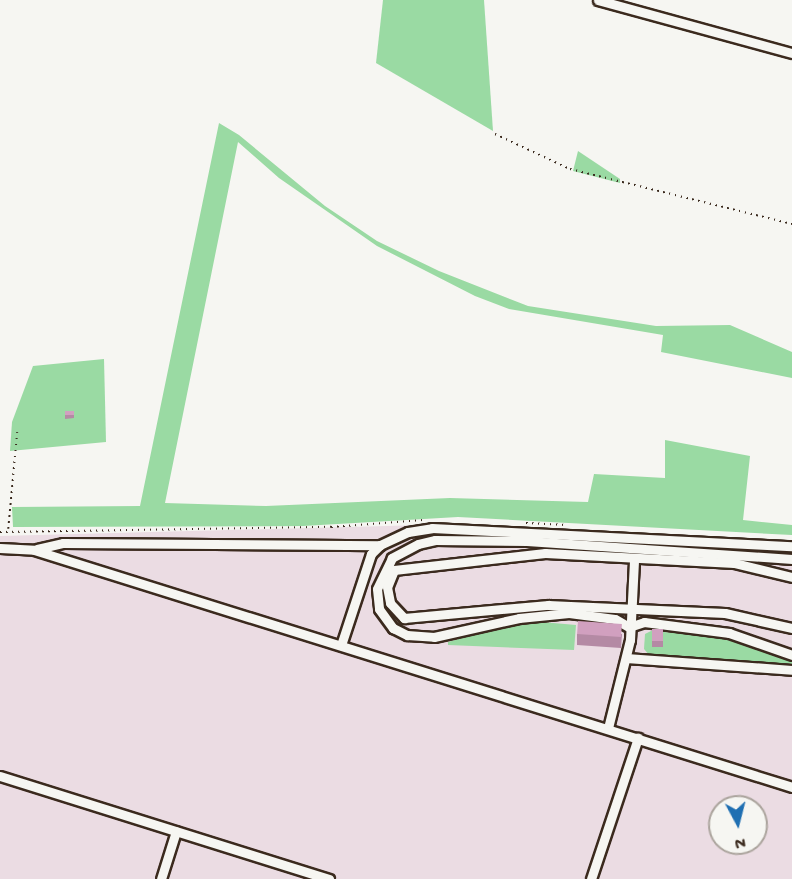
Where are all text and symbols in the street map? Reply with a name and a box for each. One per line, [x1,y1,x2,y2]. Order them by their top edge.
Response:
north arrow [708,795,768,855]
text: N [734,831,746,851]

